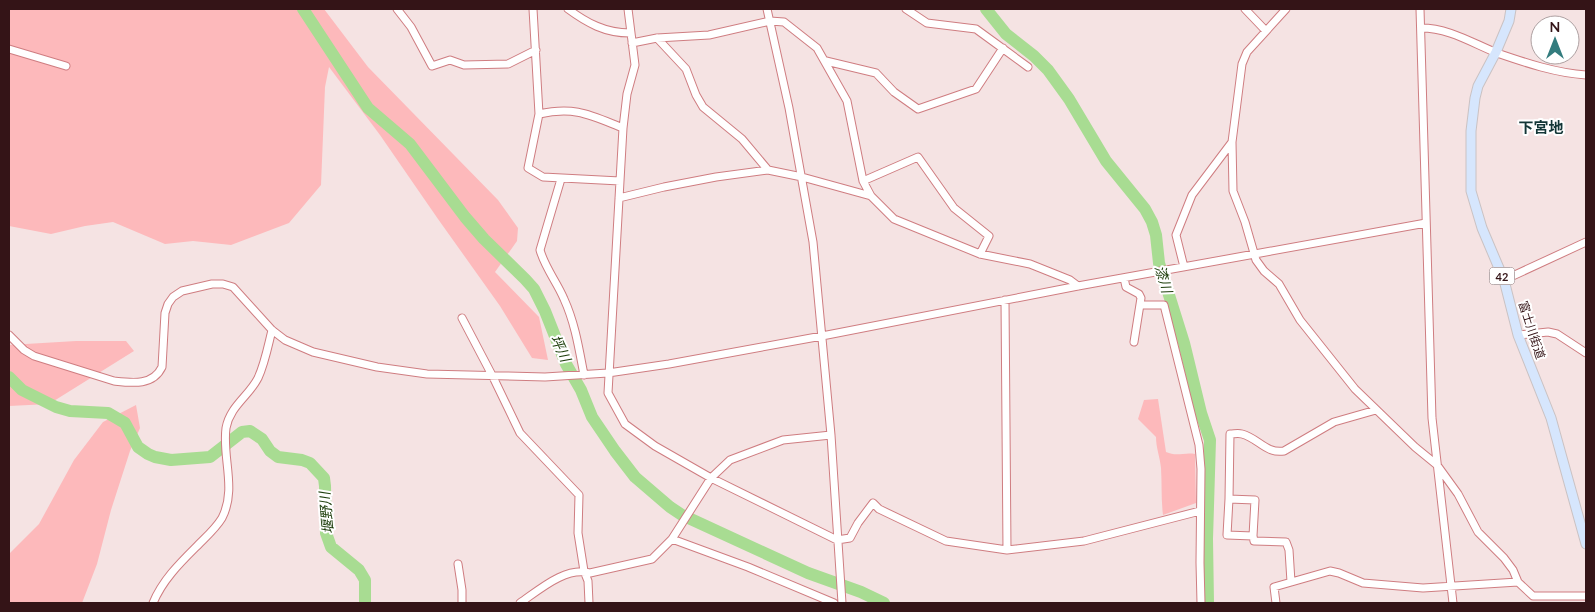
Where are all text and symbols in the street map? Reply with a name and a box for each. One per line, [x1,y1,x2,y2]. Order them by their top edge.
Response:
north arrow [1530,15,1580,65]
text: N [1550,18,1560,35]
district label: 下宮地 [1518,118,1564,136]
water label: 漆川 [1152,263,1177,297]
road number: 42 [1490,268,1514,284]
street label: 富士川街道 [1516,299,1548,361]
water label: 坪川 [547,332,575,366]
water label: 堰野川 [316,489,336,535]

